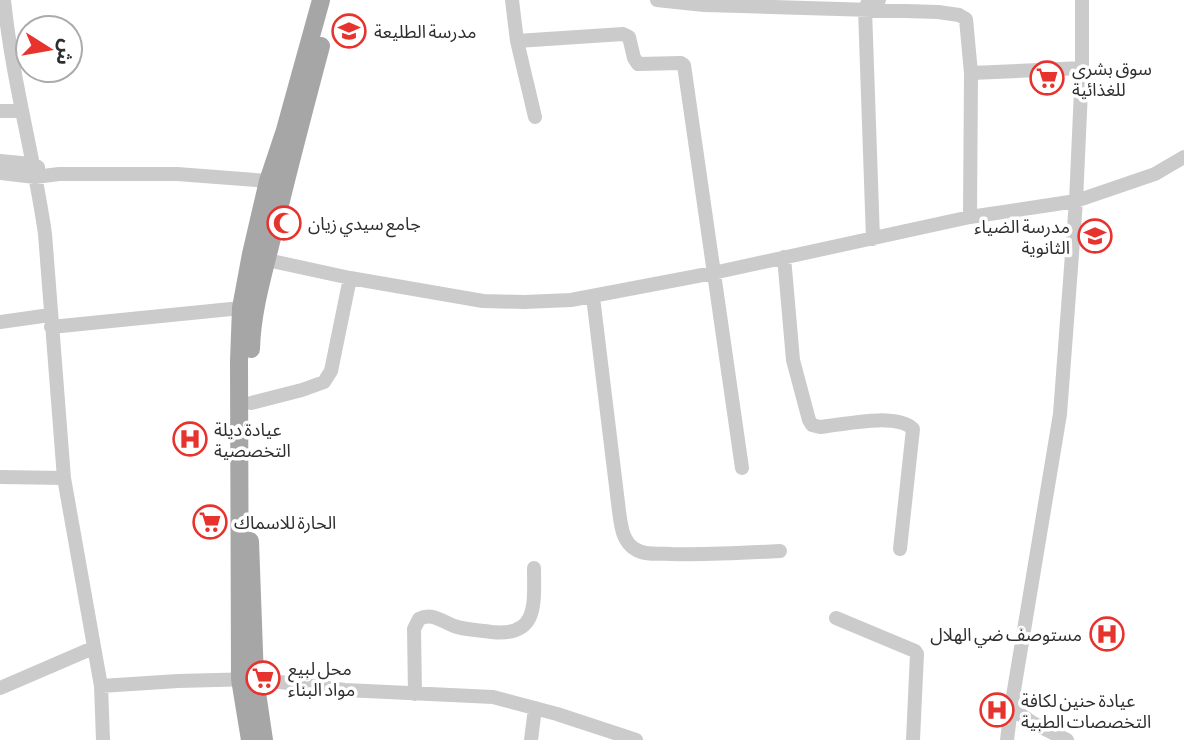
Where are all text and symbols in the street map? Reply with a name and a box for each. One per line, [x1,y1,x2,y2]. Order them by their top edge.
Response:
school or university icon: مدرسة الطليعة [330,12,368,50]
north arrow [14,14,84,84]
place label: مدرسة الطليعة [374,21,476,43]
text: ش [52,37,79,67]
place label: سوق بشرى للغذائية [1072,58,1152,100]
supermarket icon: سوق بشرى للغذائية [1028,59,1066,97]
mosque icon: جامع سيدي زيان [265,204,303,242]
place label: جامع سيدي زيان [308,213,421,238]
place label: مدرسة الضياء الثانوية [974,216,1070,259]
school or university icon: مدرسة الضياء الثانوية [1076,217,1114,255]
place label: عيادة ديلة التخصصية [214,419,291,461]
hospital icon: عيادة ديلة التخصصية [171,420,209,458]
supermarket icon: الحارة للاسماك [191,503,229,541]
place label: الحارة للاسماك [234,512,336,534]
hospital icon: مستوصف ضي الهلال [1088,615,1126,653]
place label: مستوصف ضي الهلال [930,624,1082,648]
place label: محل لبيع مواد البناء [288,658,355,701]
supermarket icon: محل لبيع مواد البناء [244,659,282,697]
place label: عيادة حنين لكافة التخصصات الطبية [1021,690,1151,732]
hospital icon: عيادة حنين لكافة التخصصات الطبية [978,691,1016,729]

